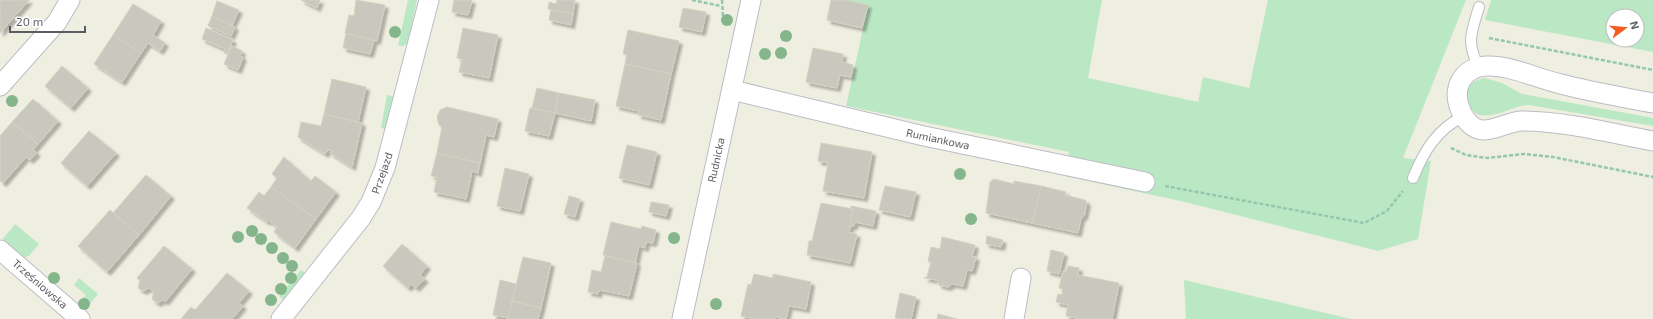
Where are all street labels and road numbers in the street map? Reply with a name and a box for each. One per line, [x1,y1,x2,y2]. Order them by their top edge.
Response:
street label: Rumiankowa [905,125,971,152]
street label: Rudnicka [704,136,727,184]
street label: Przejazd [368,150,396,196]
street label: Trześniowska [10,256,70,311]

